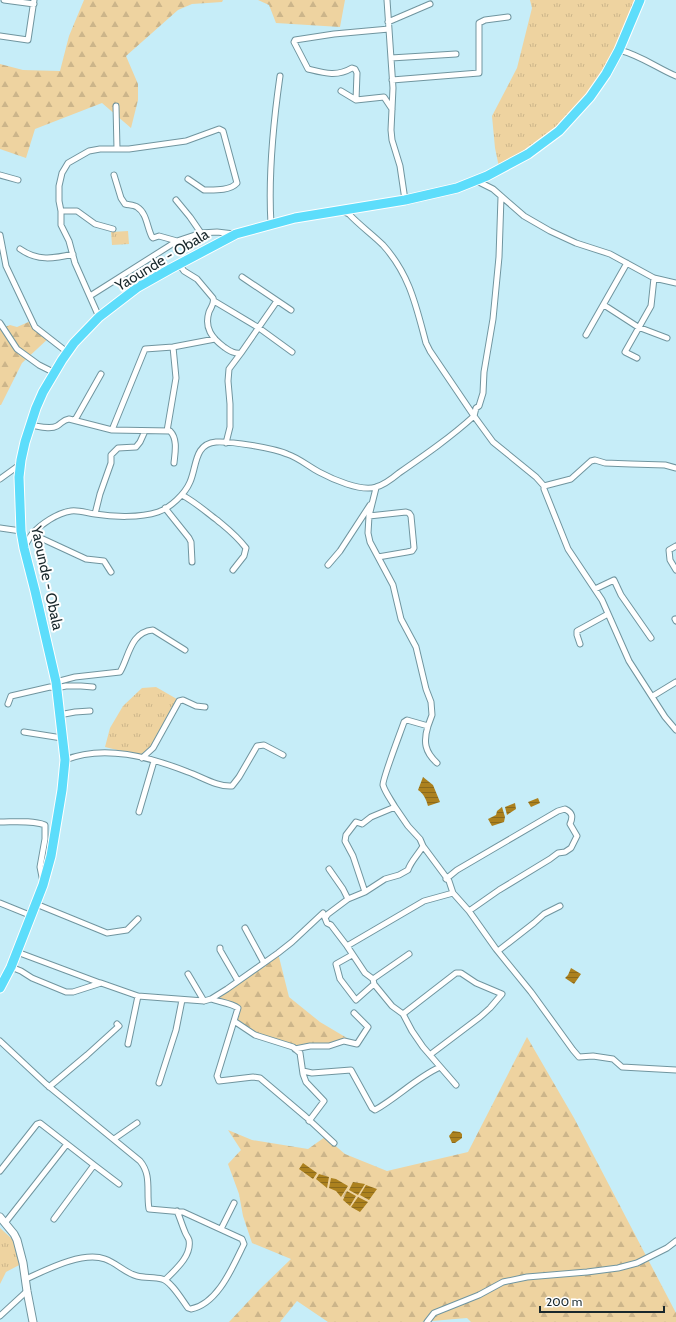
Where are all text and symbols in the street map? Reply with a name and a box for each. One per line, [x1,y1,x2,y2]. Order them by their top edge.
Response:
street label: Yaounde - Obala [111,225,213,296]
street label: Yaounde - Obala [27,523,67,633]
scale bar [540,1288,664,1314]
text: 200 m [546,1294,582,1309]

